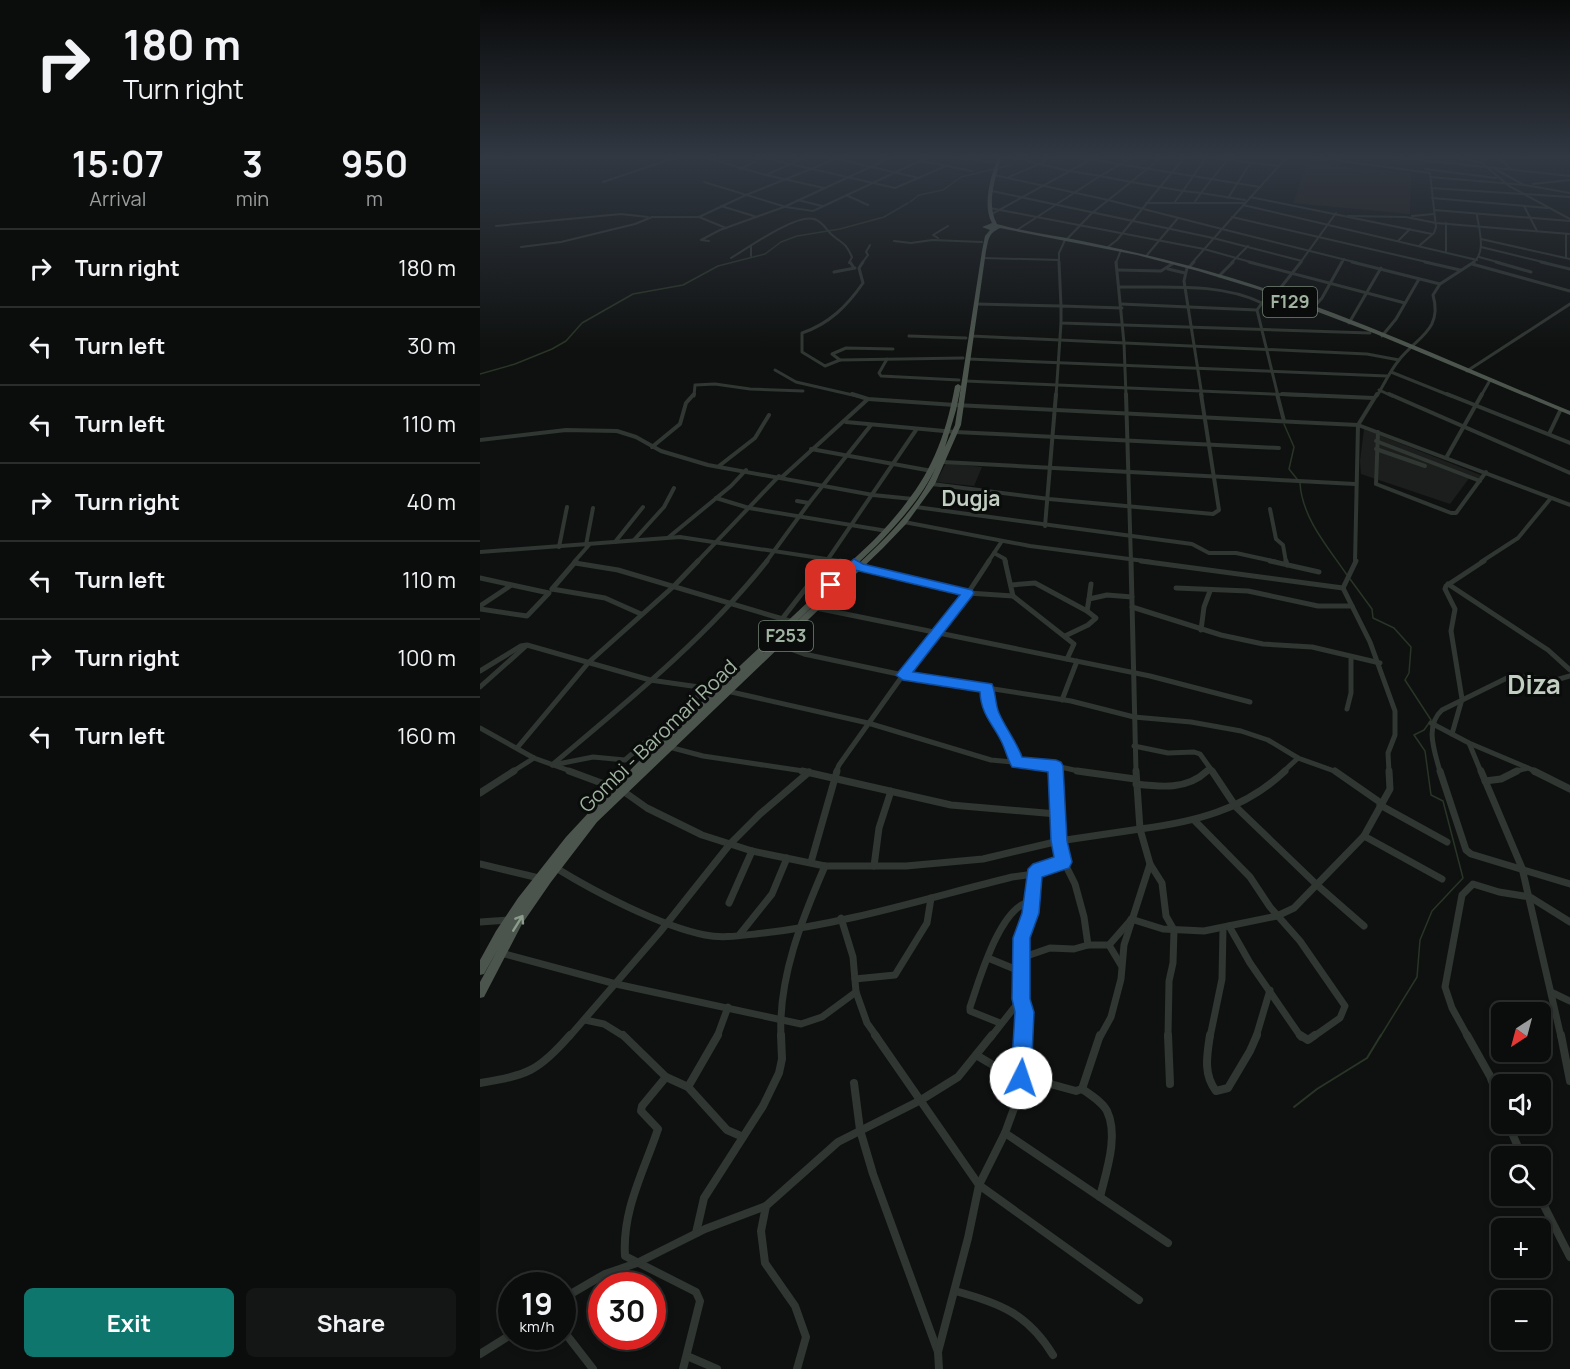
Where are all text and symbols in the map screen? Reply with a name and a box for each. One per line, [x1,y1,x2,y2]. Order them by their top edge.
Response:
text: 180 m [123,15,241,73]
icon: right [24,24,102,102]
text: Turn right [123,70,244,107]
text: 15:07 [72,139,164,188]
text: 3 [242,139,263,188]
text: 950 [341,139,408,188]
text: Arrival [89,185,146,212]
text: min [236,185,269,212]
text: m [366,185,383,212]
icon: right [24,252,57,285]
text: Turn right [75,253,180,283]
text: 180 m [398,253,456,283]
road number: F129 [1263,287,1317,317]
icon: left [24,330,57,363]
text: Turn left [75,331,165,361]
text: 30 m [407,331,456,361]
icon: left [24,408,57,441]
text: Turn left [75,409,165,439]
text: 110 m [402,409,456,439]
district label: Dugja [942,484,1000,512]
icon: right [24,486,57,519]
text: Turn right [75,487,180,517]
text: 40 m [407,487,456,517]
pin [805,559,856,610]
icon: left [24,564,57,597]
text: Turn left [75,565,165,595]
text: 110 m [402,565,456,595]
icon: arrive [814,568,847,601]
road number: F253 [759,621,813,651]
icon: right [24,642,57,675]
text: Turn right [75,643,180,673]
text: 100 m [398,643,456,673]
street label: Gombi - Baromari Road [573,653,742,818]
district label: Diza [1507,666,1561,702]
icon: left [24,720,57,753]
text: Turn left [75,721,165,751]
text: 160 m [397,721,456,751]
one-way arrow [512,915,524,932]
north arrow [1491,1002,1551,1062]
map controls [1491,1002,1551,1350]
position arrow [989,1046,1053,1110]
button: sound [1491,1074,1551,1134]
button: search [1491,1146,1551,1206]
button: + [1491,1218,1551,1278]
speed limit sign: 30 [588,1272,666,1350]
text: 19 [521,1283,553,1324]
button: Exit [24,1288,234,1357]
button: Share [246,1288,456,1357]
button: − [1491,1290,1551,1350]
text: km/h [520,1316,554,1337]

